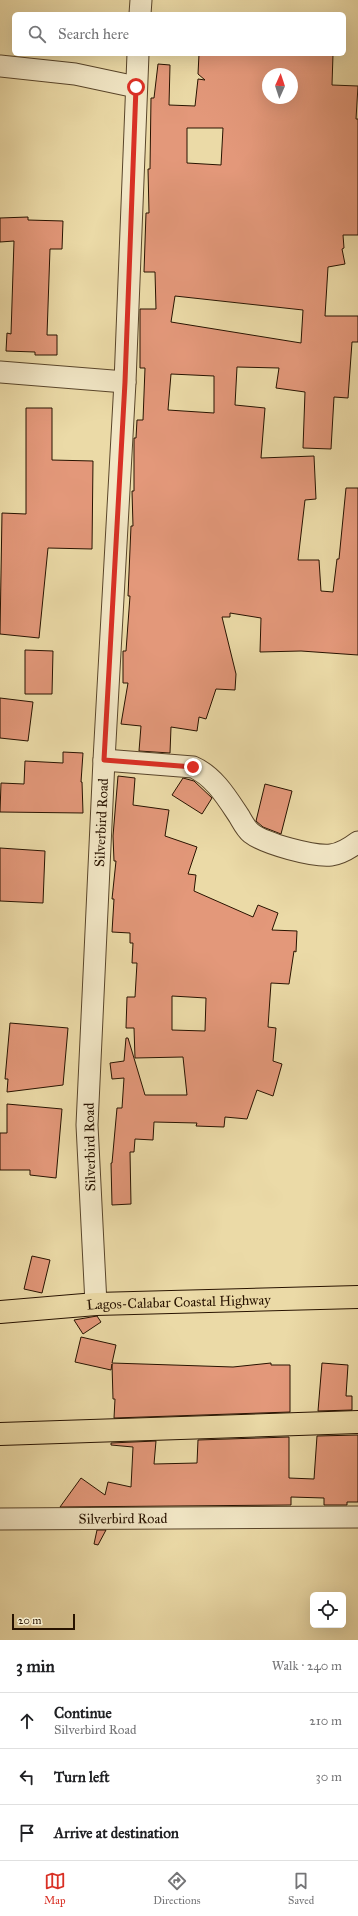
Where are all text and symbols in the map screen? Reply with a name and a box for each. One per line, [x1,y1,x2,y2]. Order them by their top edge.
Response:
search box [12,12,346,56]
icon: search [26,23,48,45]
text: Search here [58,25,129,43]
north arrow [262,68,298,104]
route start [127,78,145,96]
route end [184,758,202,776]
street label: Silverbird Road [91,778,112,867]
street label: Silverbird Road [81,1102,99,1192]
street label: Lagos-Calabar Coastal Highway [86,1291,271,1313]
street label: Silverbird Road [78,1510,167,1527]
map controls [310,1592,346,1628]
button: locate [310,1592,346,1628]
scale bar [12,1612,75,1631]
text: 20 m [18,1614,41,1627]
text: 3 min [16,1656,55,1677]
text: Walk · 240 m [272,1658,342,1674]
text: Continue [54,1704,112,1722]
icon: ahead [16,1710,38,1732]
text: 210 m [309,1713,342,1729]
text: Silverbird Road [54,1722,136,1738]
icon: left [16,1766,38,1788]
text: Turn left [54,1768,110,1786]
text: 30 m [316,1769,342,1785]
icon: arrive [16,1822,38,1844]
text: Arrive at destination [54,1824,179,1842]
tab: Map [44,1870,66,1907]
tab: Directions [153,1870,201,1907]
tab: Saved [288,1870,314,1907]

